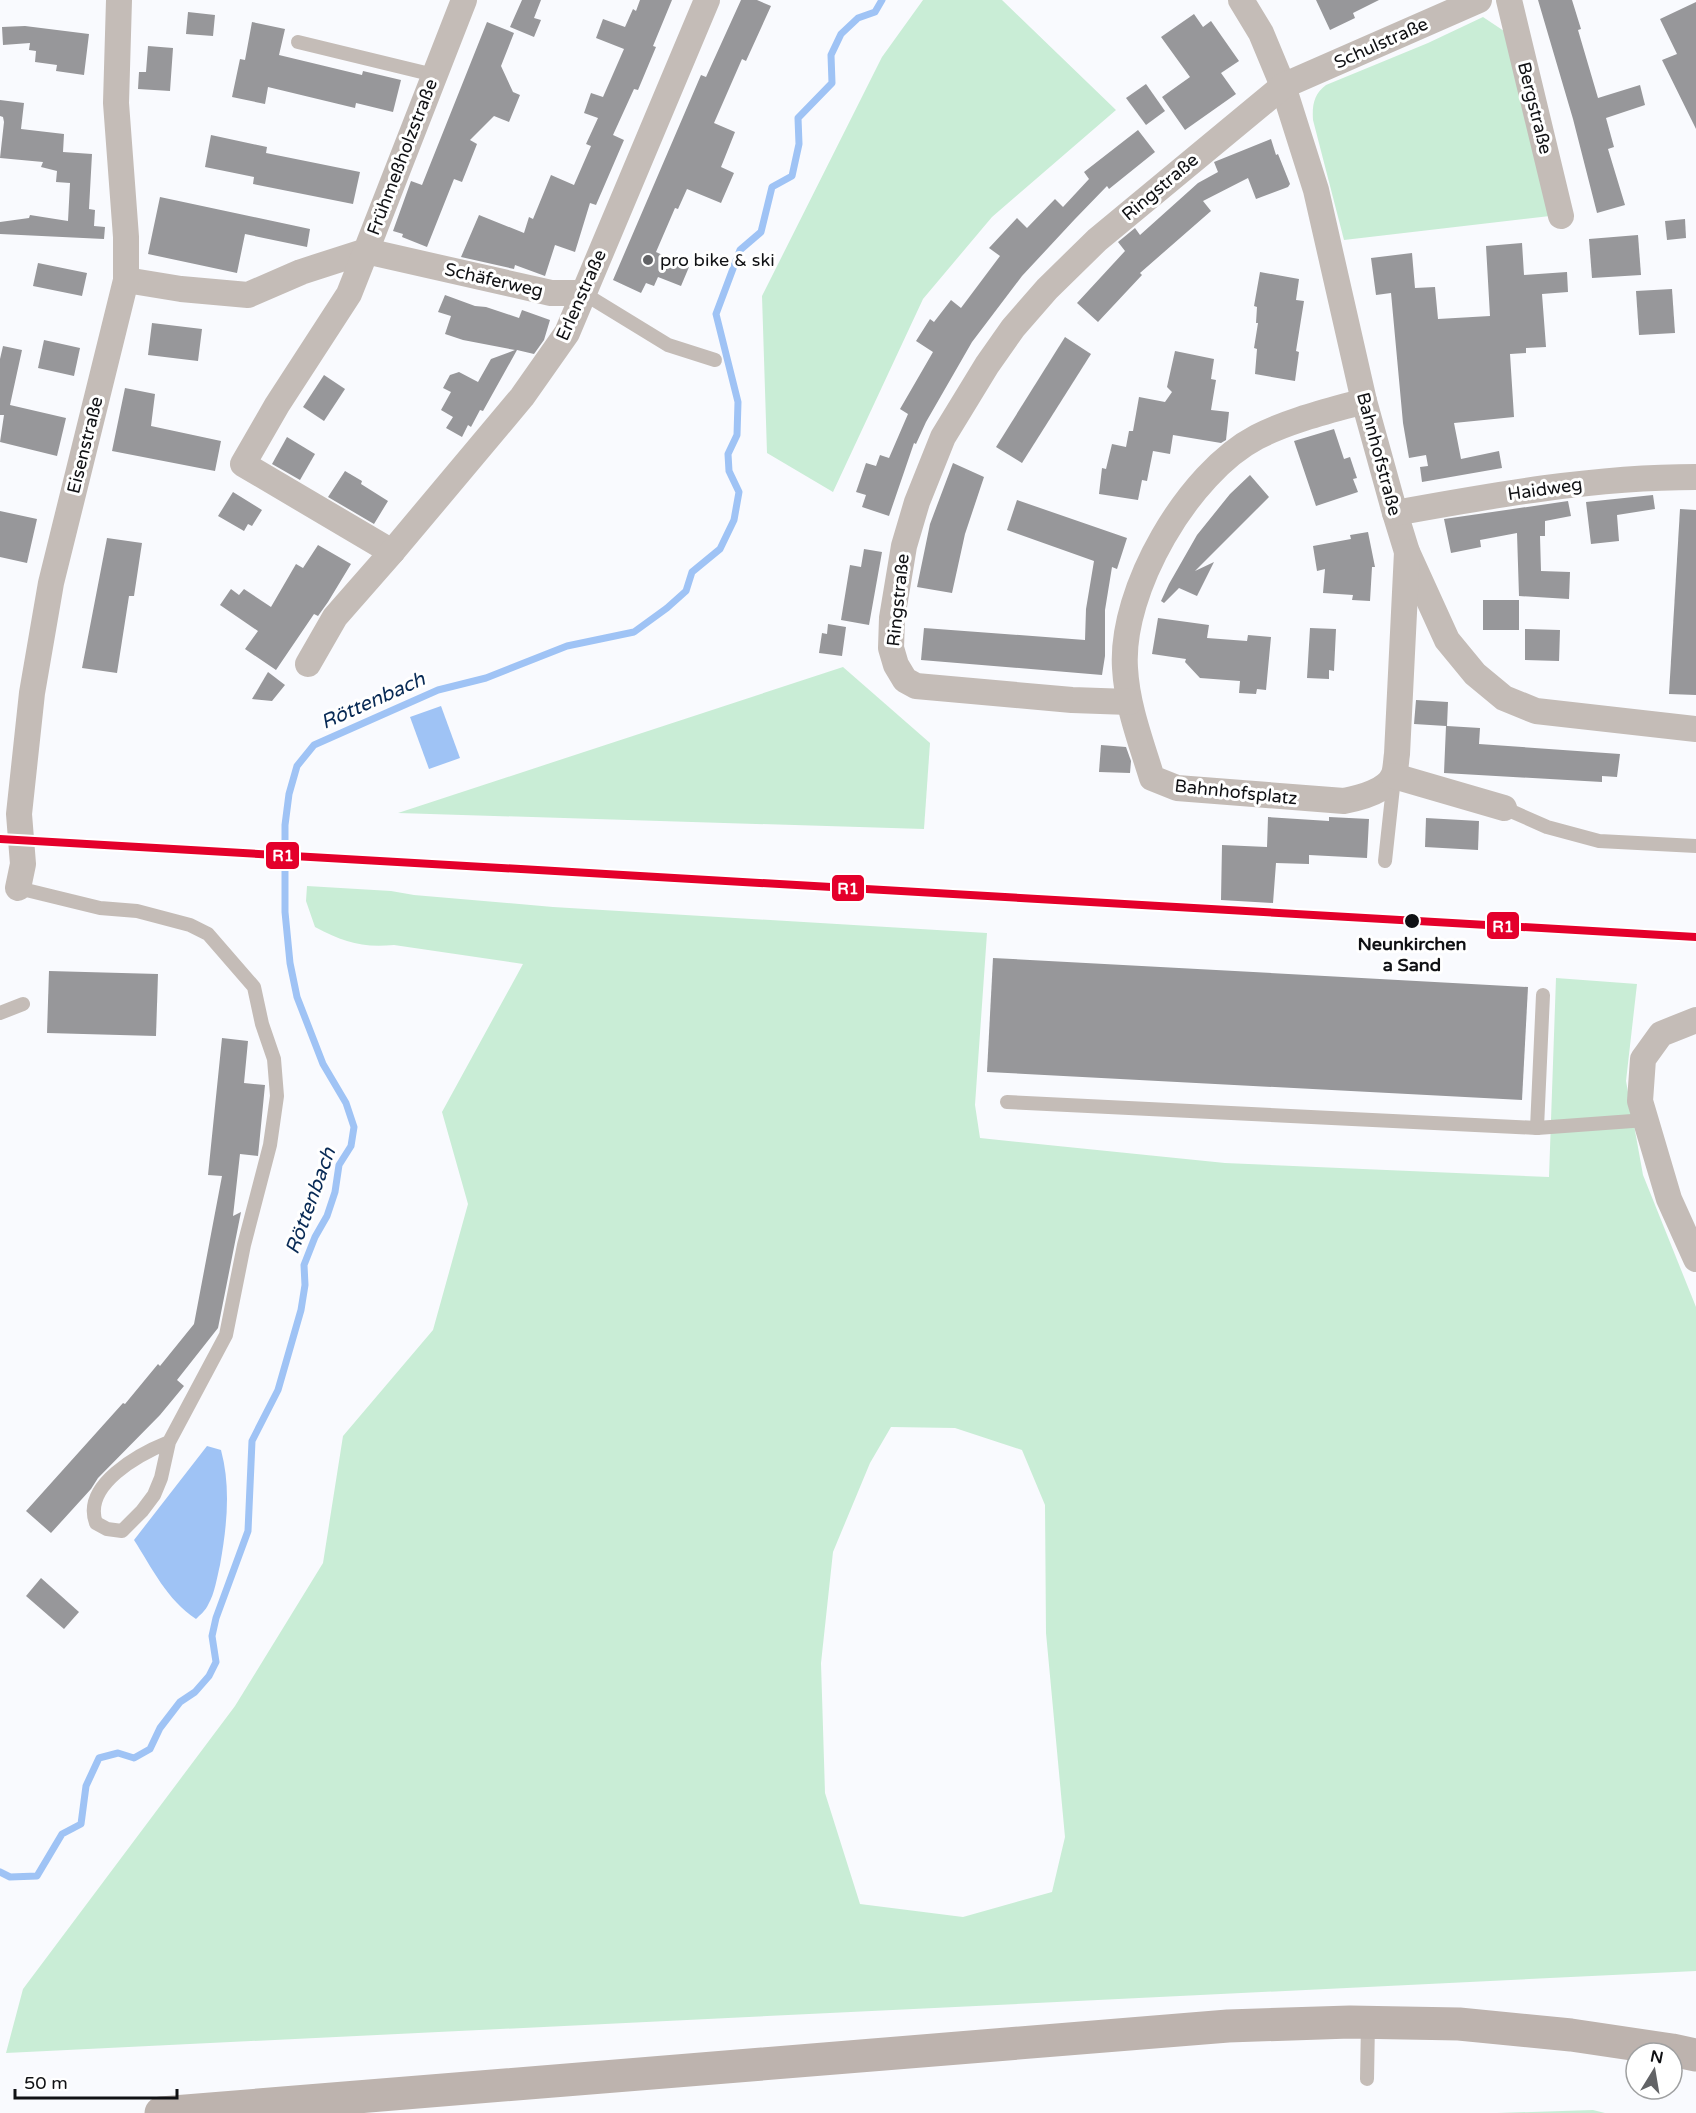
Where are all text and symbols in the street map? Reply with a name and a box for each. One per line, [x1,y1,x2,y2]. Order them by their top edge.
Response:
street label: Schulstraße [1331,12,1431,74]
street label: Bergstraße [1513,60,1557,156]
street label: Frühmeßholzstraße [362,76,442,238]
street label: Ringstraße [1117,149,1203,225]
street label: Erlenstraße [551,246,611,344]
place label: pro bike & ski [660,249,775,271]
marker: pro bike & ski [641,253,655,267]
street label: Schäferweg [442,258,546,302]
street label: Bahnhofstraße [1352,390,1406,518]
street label: Eisenstraße [62,394,108,496]
street label: Haidweg [1506,473,1584,505]
street label: Ringstraße [882,552,914,648]
water label: Röttenbach [317,667,430,735]
street label: Bahnhofsplatz [1173,775,1299,809]
line badge: R1 [265,841,300,870]
text: R1 [272,846,294,866]
line badge: R1 [831,874,865,902]
text: R1 [837,879,859,899]
line badge: R1 [1486,911,1520,940]
marker: Neunkirchen a Sand [1403,912,1421,930]
text: R1 [1492,917,1514,937]
place label: Neunkirchen a Sand [1358,933,1466,976]
water label: Röttenbach [281,1144,342,1258]
north arrow [1624,2041,1684,2101]
text: N [1648,2046,1665,2068]
scale bar [15,2062,177,2100]
text: 50 m [24,2072,68,2094]

